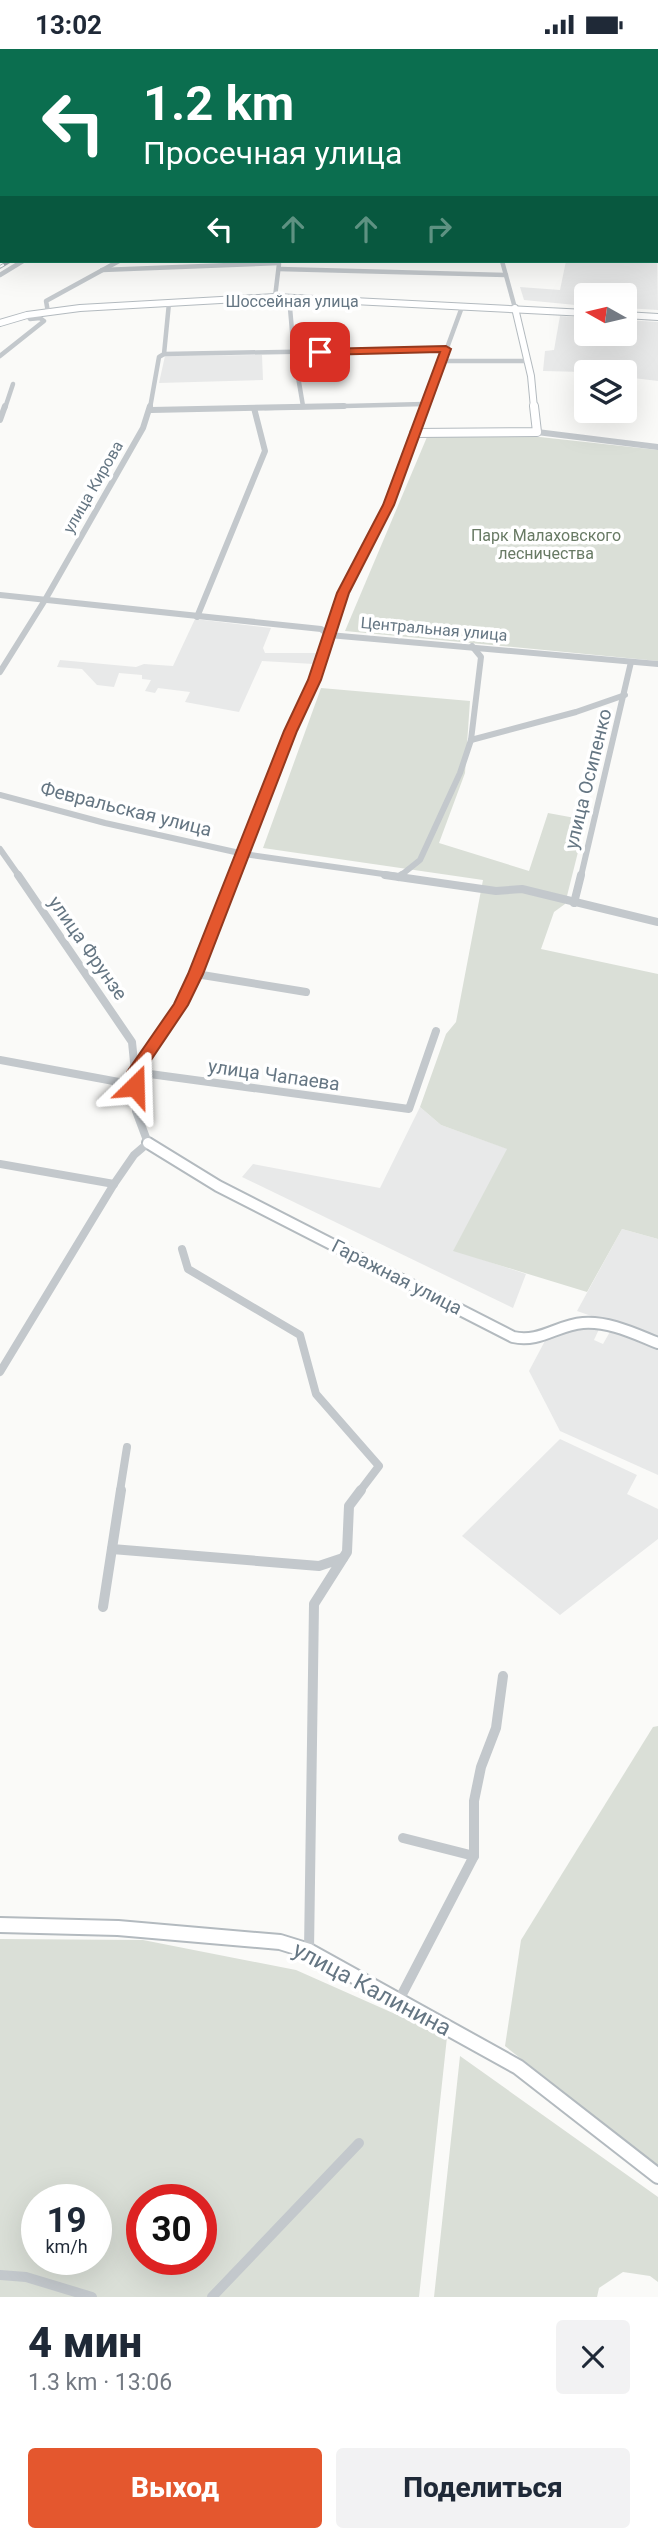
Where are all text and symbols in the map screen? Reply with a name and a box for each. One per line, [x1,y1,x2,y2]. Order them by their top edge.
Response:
text: 13:02 [35,10,102,40]
text: 1.2 km [143,75,294,132]
icon: left [28,77,119,168]
text: Просечная улица [143,134,402,172]
icon: left [201,210,239,248]
icon: ahead [274,210,312,248]
icon: ahead [347,210,385,248]
icon: right [420,210,458,248]
north arrow [574,283,637,347]
map controls [574,283,637,423]
street label: Шоссейная улица [225,292,359,311]
pin [290,322,350,382]
icon: arrive [301,333,339,371]
button: layers [574,360,637,423]
street label: улица Кирова [59,438,127,536]
park label: Парк Малаховского лесничества [471,526,621,563]
street label: Центральная улица [360,613,508,645]
street label: улица Осипенко [559,706,617,852]
street label: Февральская улица [38,777,214,841]
street label: улица Фрунзе [44,892,132,1004]
position arrow [98,1049,172,1123]
street label: улица Чапаева [207,1054,341,1096]
street label: Гаражная улица [328,1234,466,1320]
street label: улица Калинина [288,1936,456,2042]
speed limit sign: 30 [126,2184,217,2275]
text: 19 [46,2200,87,2241]
text: km/h [45,2236,88,2257]
text: 4 мин [28,2318,142,2367]
button: close [556,2320,630,2394]
text: 1.3 km · 13:06 [28,2369,172,2396]
button: Выход [28,2448,322,2528]
button: Поделиться [336,2448,630,2528]

